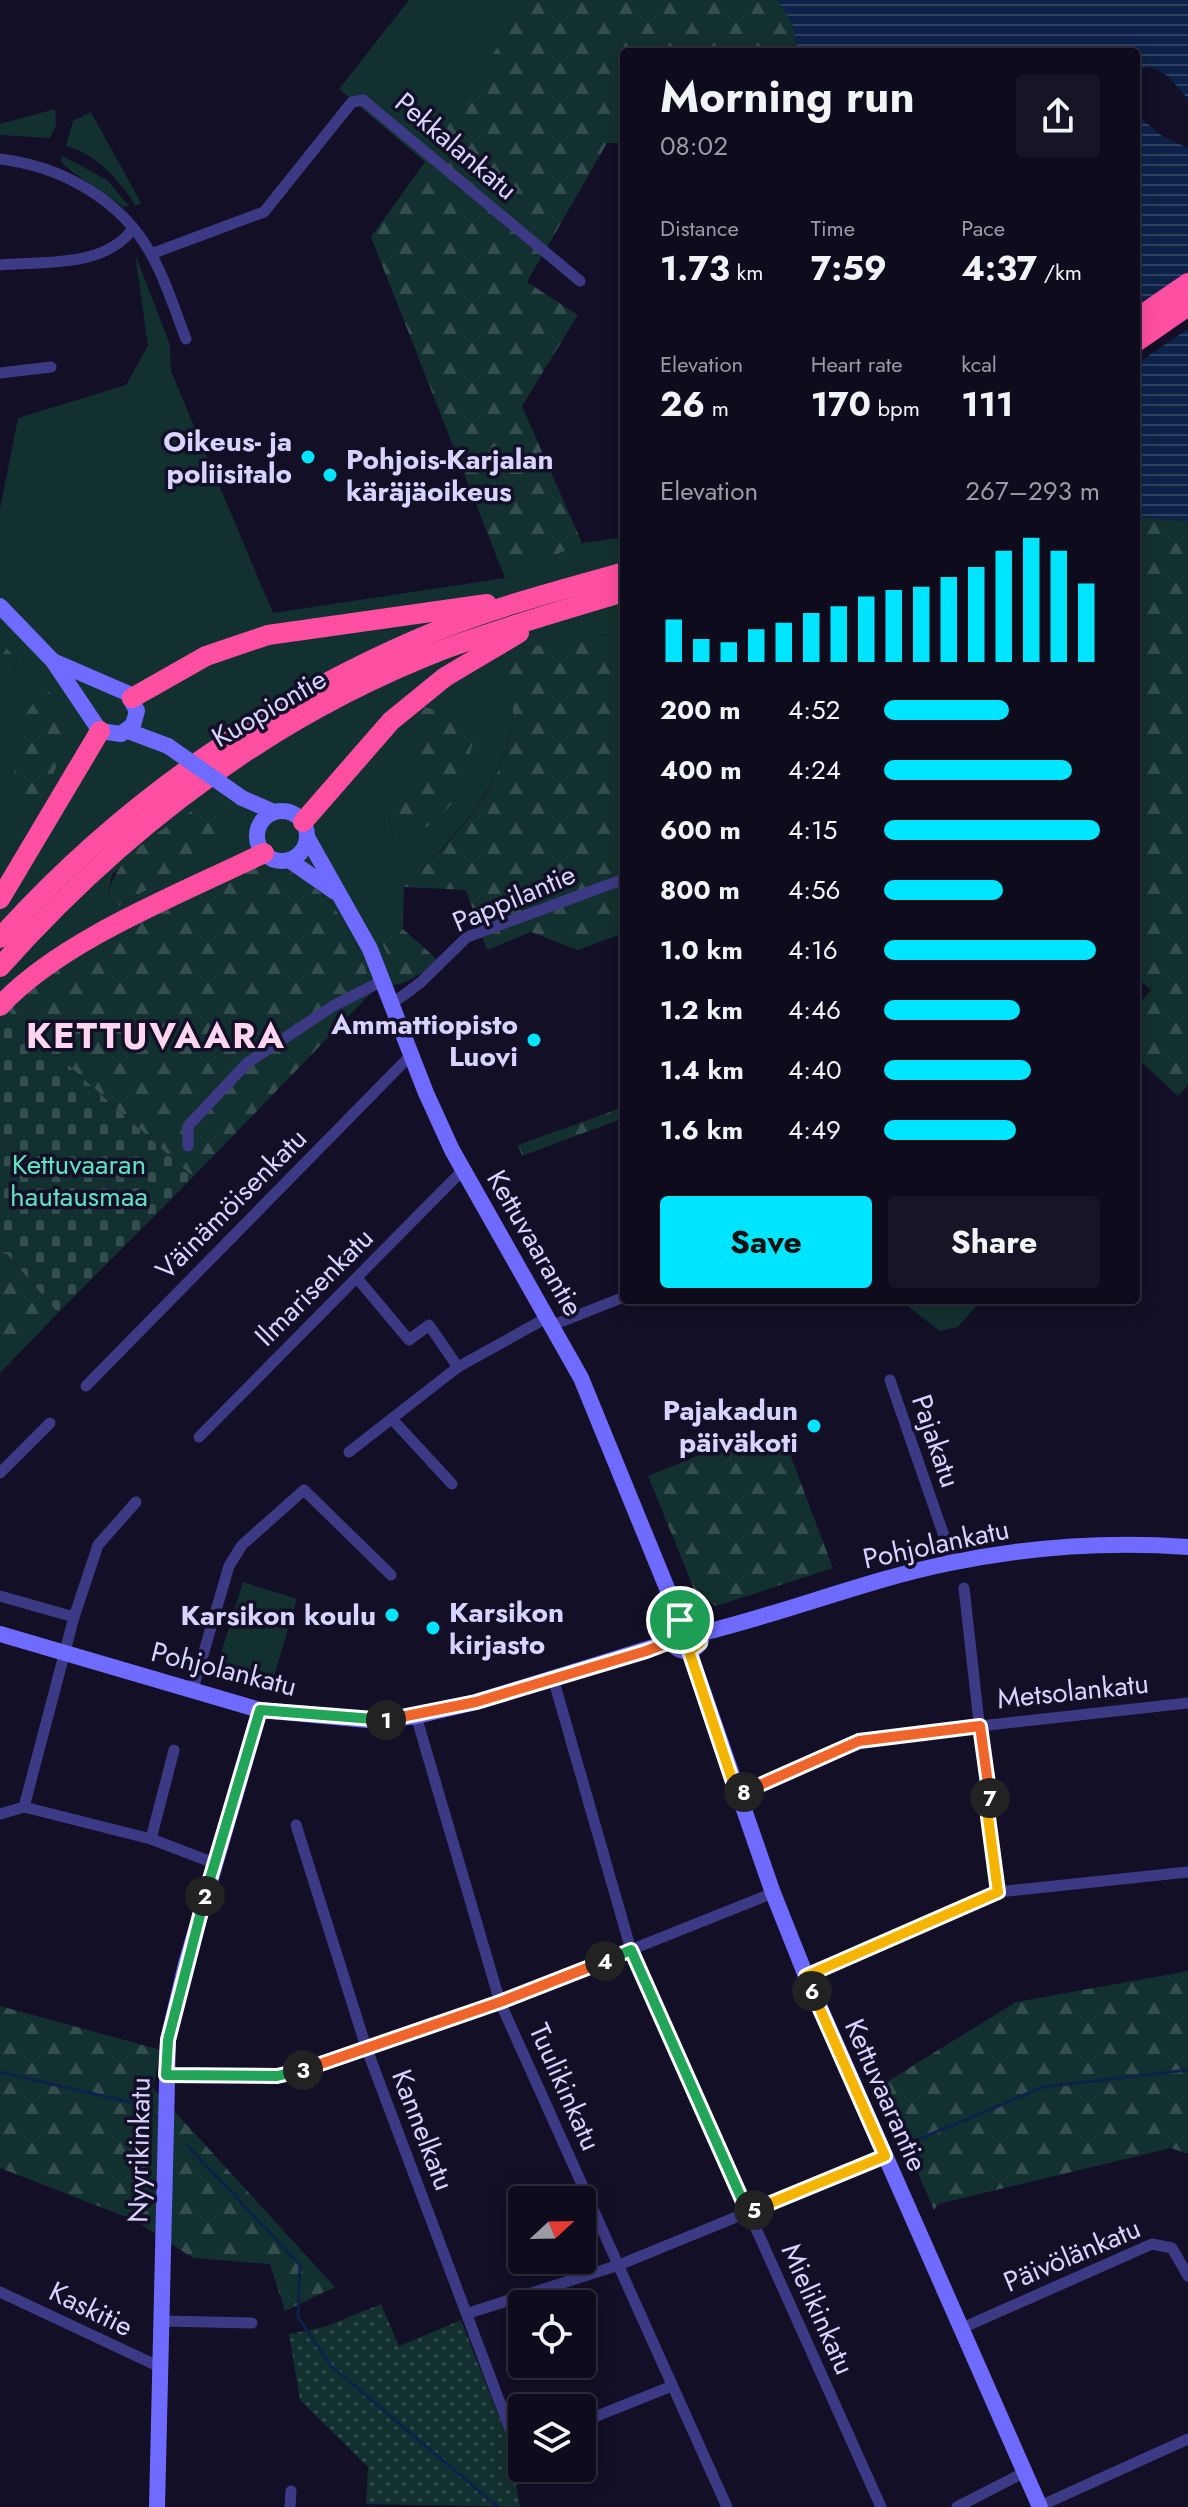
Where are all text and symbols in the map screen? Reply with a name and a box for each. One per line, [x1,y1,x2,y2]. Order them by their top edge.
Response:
text: Morning run [660,65,915,129]
button: share [1016,74,1100,158]
street label: Pekkalankatu [386,82,526,210]
text: 08:02 [660,127,728,165]
text: Distance [660,212,739,244]
text: Time [811,212,855,244]
text: Pace [961,212,1005,244]
text: 1.73 [660,244,730,293]
text: 7:59 [811,244,887,293]
text: 4:37 [961,244,1037,293]
text: km [730,256,763,288]
text: /km [1037,256,1082,288]
text: Elevation [660,348,743,380]
text: Heart rate [811,348,902,380]
text: kcal [961,348,997,380]
text: 26 [660,380,705,429]
text: 170 [811,380,871,429]
text: 111 [961,380,1013,429]
text: m [705,392,729,424]
text: bpm [871,392,920,424]
place label: Oikeus- ja poliisitalo [163,421,292,494]
place label: Pohjois-Karjalan käräjäoikeus [346,439,554,512]
marker: Oikeus- ja poliisitalo [299,448,317,466]
marker: Pohjois-Karjalan käräjäoikeus [321,466,339,484]
text: Elevation [660,472,758,510]
text: 267–293 m [965,472,1100,510]
street label: Kuopiontie [204,659,334,757]
text: 200 m [660,691,741,729]
text: 4:52 [788,691,840,729]
text: 400 m [660,751,742,789]
text: 4:24 [788,751,841,789]
text: 600 m [660,811,741,849]
text: 4:15 [788,811,837,849]
street label: Pappilantie [446,854,582,942]
text: 800 m [660,871,740,909]
text: 4:56 [788,871,841,909]
text: 1.0 km [660,931,743,969]
text: 4:16 [788,931,838,969]
text: 1.2 km [660,991,743,1029]
text: 4:46 [788,991,841,1029]
place label: Ammattiopisto Luovi [330,1004,518,1077]
district label: KETTUVAARA [26,1009,286,1061]
marker: Ammattiopisto Luovi [525,1031,543,1049]
text: 1.4 km [660,1051,744,1089]
text: 4:40 [788,1051,842,1089]
text: 1.6 km [660,1111,743,1149]
text: 4:49 [788,1111,841,1149]
street label: Väinämöisenkatu [146,1119,316,1289]
park label: Kettuvaaran hautausmaa [10,1144,148,1217]
street label: Kettuvaarantie [476,1162,594,1324]
button: Save [660,1196,872,1288]
button: Share [888,1196,1100,1288]
street label: Ilmarisenkatu [245,1218,383,1356]
street label: Pajakatu [901,1389,971,1493]
place label: Pajakadun päiväkoti [663,1390,798,1463]
marker: Pajakadun päiväkoti [805,1417,823,1435]
street label: Pohjolankatu [859,1508,1013,1580]
pin [646,1586,714,1654]
place label: Karsikon kirjasto [449,1592,564,1665]
place label: Karsikon koulu [181,1595,376,1636]
icon: arrive [658,1598,702,1642]
marker: Karsikon koulu [383,1606,401,1624]
marker: Karsikon kirjasto [424,1619,442,1637]
street label: Pohjolankatu [147,1631,301,1707]
street label: Metsolankatu [995,1663,1151,1719]
pin: 1 [366,1700,406,1740]
text: 1 [380,1704,392,1736]
pin: 8 [724,1772,764,1812]
text: 8 [737,1776,751,1808]
pin: 7 [970,1778,1010,1818]
text: 7 [983,1782,997,1814]
pin: 2 [185,1876,225,1916]
text: 2 [198,1880,212,1912]
pin: 4 [585,1941,625,1981]
text: 4 [597,1945,613,1977]
pin: 6 [792,1971,832,2011]
text: 6 [805,1975,819,2007]
street label: Kettuvaarantie [834,2012,938,2178]
street label: Tuulikinkatu [519,2017,611,2157]
pin: 3 [283,2050,323,2090]
text: 3 [296,2054,310,2086]
street label: Kannelkatu [381,2063,465,2197]
street label: Nyyrikinkatu [117,2077,161,2223]
north arrow [508,2186,596,2274]
map controls [508,2186,596,2482]
pin: 5 [734,2190,774,2230]
text: 5 [747,2194,761,2226]
street label: Päivölänkatu [997,2208,1147,2302]
street label: Mielikinkatu [771,2237,865,2381]
street label: Kaskitie [42,2271,140,2347]
button: locate [508,2290,596,2378]
button: layers [508,2394,596,2482]

